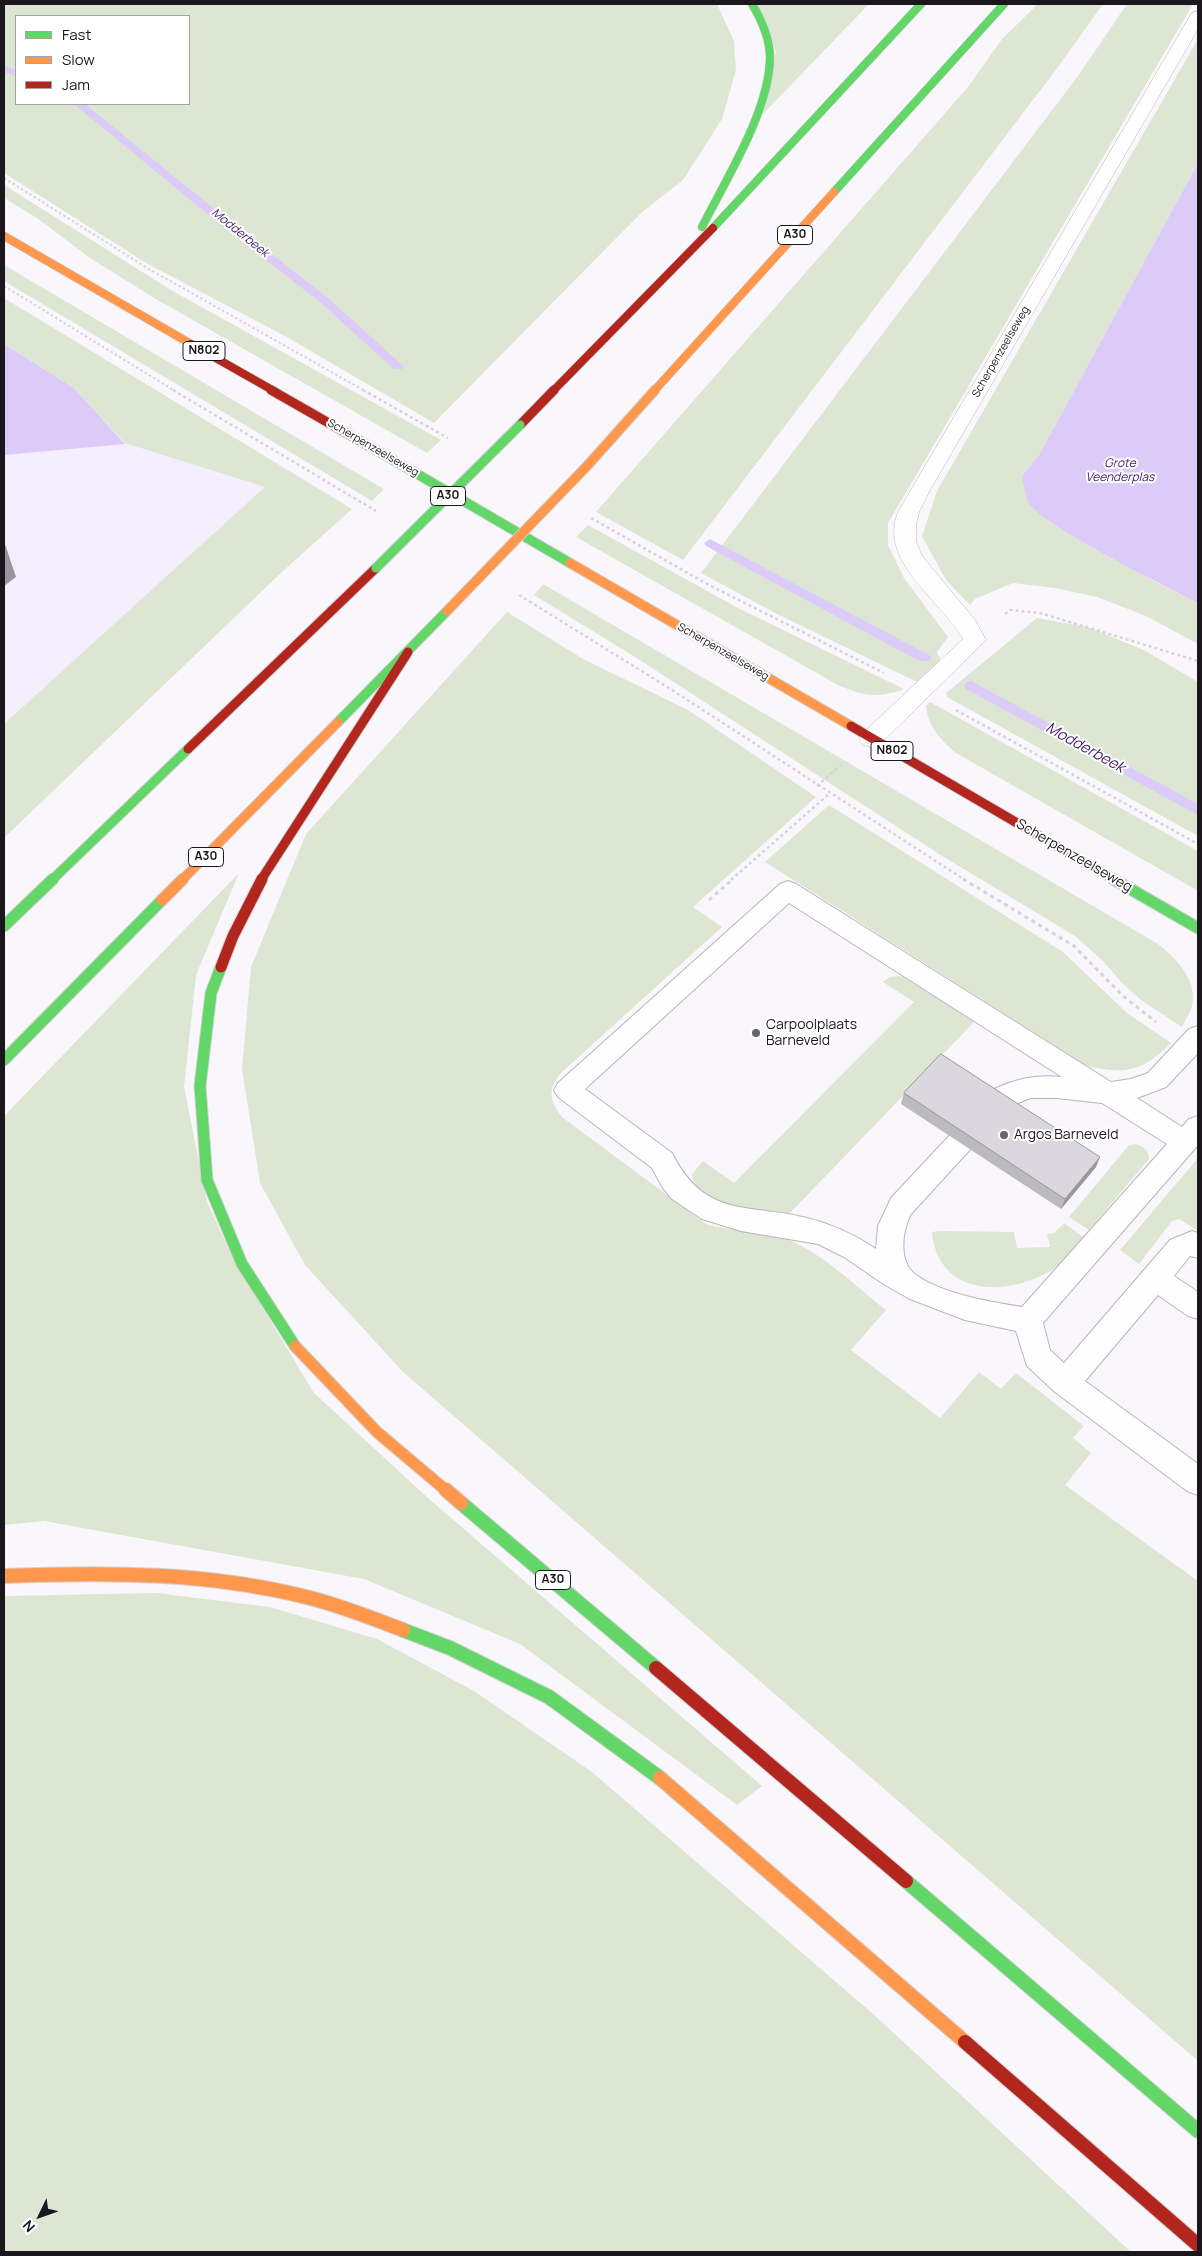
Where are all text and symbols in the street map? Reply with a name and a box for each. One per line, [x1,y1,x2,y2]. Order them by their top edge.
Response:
legend [15,15,190,105]
text: Fast [62,24,91,45]
text: Slow [62,49,95,70]
text: Jam [62,74,90,95]
water label: Modderbeek [208,205,272,261]
road number: A30 [778,226,812,244]
street label: Scherpenzeelseweg [970,304,1032,400]
road number: N802 [183,342,225,361]
street label: Scherpenzeelseweg [325,417,421,479]
water label: Grote Veenderplas [1086,457,1154,485]
road number: A30 [430,486,466,506]
street label: Scherpenzeelseweg [675,621,771,683]
water label: Modderbeek [1042,719,1128,777]
road number: N802 [871,741,913,760]
street label: Scherpenzeelseweg [1013,816,1135,896]
road number: A30 [188,848,224,866]
place label: Carpoolplaats Barneveld [766,1017,857,1050]
marker: Carpoolplaats Barneveld [750,1027,762,1039]
place label: Argos Barneveld [1014,1127,1118,1143]
marker: Argos Barneveld [998,1129,1010,1141]
road number: A30 [536,1570,570,1590]
north arrow [15,2191,65,2241]
text: N [18,2216,39,2236]

